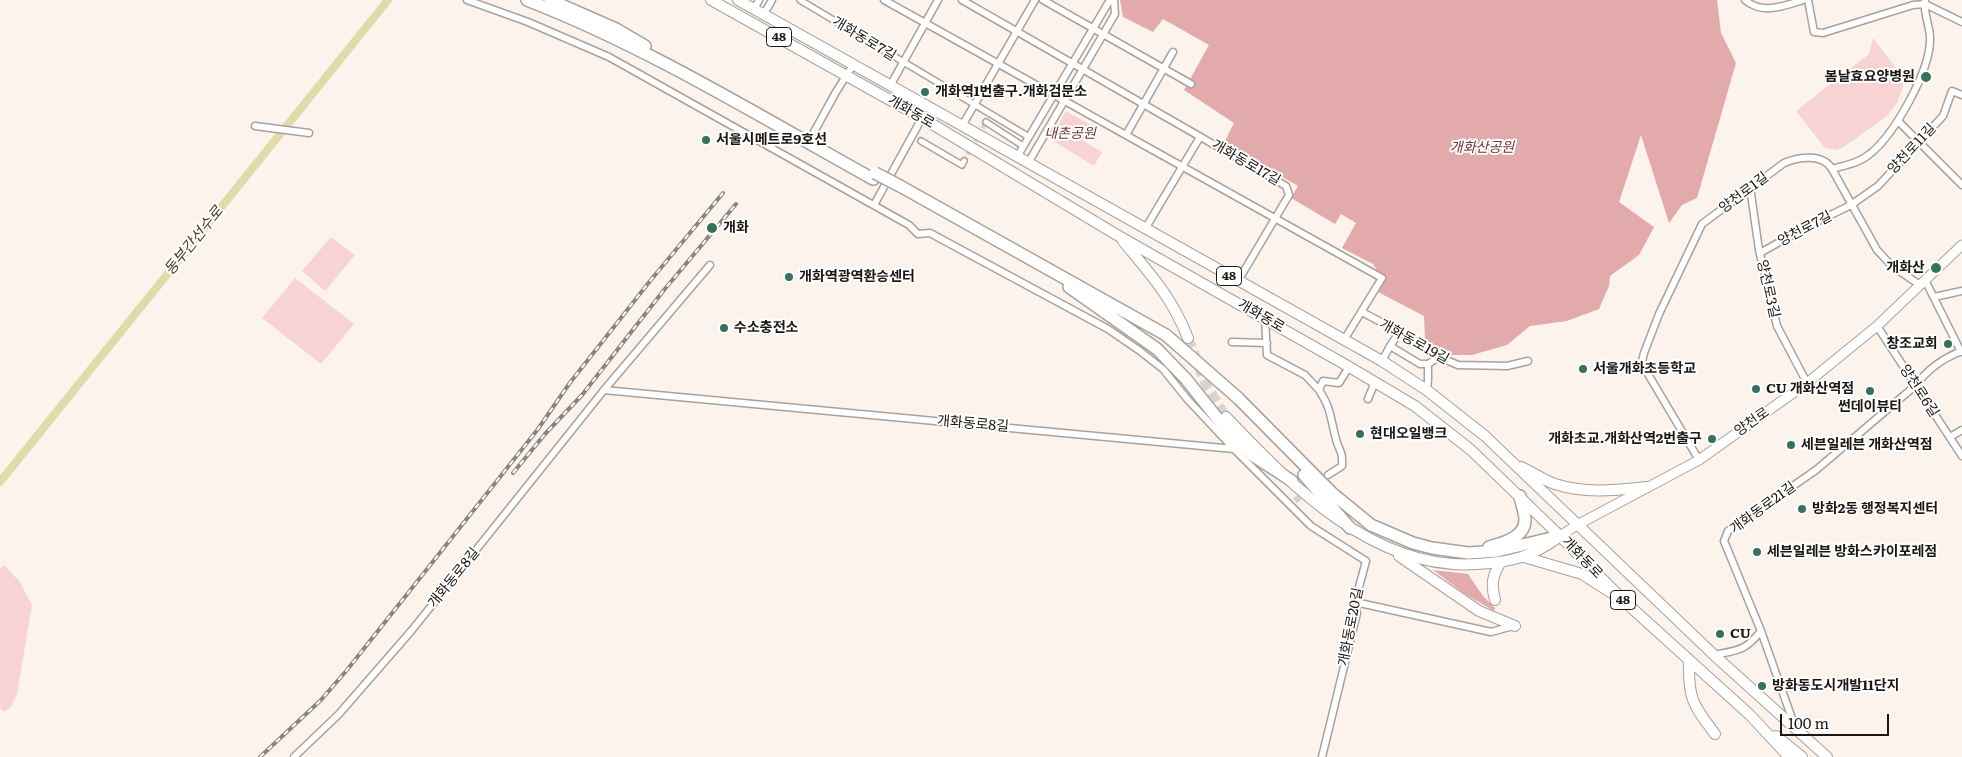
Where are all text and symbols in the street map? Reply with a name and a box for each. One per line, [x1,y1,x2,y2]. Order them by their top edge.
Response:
street label: 개화동로7길 [829,13,899,65]
road number: 48 [766,28,792,46]
place label: 봄날효요양병원 [1825,69,1915,85]
marker: 봄날효요양병원 [1919,70,1933,84]
place label: 개화역1번출구.개화검문소 [935,84,1087,100]
marker: 개화역1번출구.개화검문소 [919,86,931,98]
street label: 개화동로 [884,92,938,132]
street label: 양천로11길 [1884,120,1940,178]
park label: 내촌공원 [1044,126,1096,142]
place label: 서울시메트로9호선 [716,132,827,148]
marker: 서울시메트로9호선 [700,134,712,146]
street label: 개화동로17길 [1209,137,1283,189]
park label: 개화산공원 [1450,140,1514,156]
street label: 양천로1길 [1716,169,1772,217]
water label: 동부간선수로 [161,203,227,279]
street label: 양천로7길 [1775,208,1835,250]
place label: 개화 [723,220,749,236]
marker: 개화 [705,221,719,235]
street label: 양천로3길 [1753,258,1783,320]
place label: 개화산 [1886,260,1925,276]
marker: 개화산 [1929,261,1943,275]
road number: 48 [1216,266,1242,286]
place label: 개화역광역환승센터 [799,269,915,285]
marker: 개화역광역환승센터 [783,271,795,283]
street label: 개화동로 [1234,296,1288,336]
street label: 개화동로19길 [1376,316,1452,368]
place label: 수소충전소 [734,320,798,336]
marker: 수소충전소 [718,322,730,334]
place label: 창조교회 [1886,336,1938,352]
marker: 창조교회 [1942,338,1954,350]
place label: 서울개화초등학교 [1593,361,1696,377]
street label: 양천로6길 [1896,362,1942,420]
marker: 서울개화초등학교 [1577,363,1589,375]
place label: CU 개화산역점 [1766,381,1854,397]
marker: CU 개화산역점 [1750,383,1762,395]
marker: 썬데이뷰티 [1864,385,1876,397]
place label: 썬데이뷰티 [1838,399,1902,415]
street label: 양천로 [1731,404,1773,440]
street label: 개화동로8길 [936,412,1010,436]
place label: 현대오일뱅크 [1370,426,1447,442]
marker: 현대오일뱅크 [1354,428,1366,440]
place label: 개화초교.개화산역2번출구 [1548,431,1702,447]
marker: 개화초교.개화산역2번출구 [1706,433,1718,445]
place label: 세븐일레븐 개화산역점 [1801,437,1933,453]
marker: 세븐일레븐 개화산역점 [1785,439,1797,451]
street label: 개화동로21길 [1727,479,1799,537]
place label: 방화2동 행정복지센터 [1812,501,1938,517]
marker: 방화2동 행정복지센터 [1796,503,1808,515]
street label: 개화동로 [1558,534,1606,582]
place label: 세븐일레븐 방화스카이포레점 [1767,544,1937,560]
street label: 개화동로8길 [425,545,483,611]
marker: 세븐일레븐 방화스카이포레점 [1751,546,1763,558]
street label: 개화동로20길 [1335,586,1367,668]
road number: 48 [1610,590,1636,610]
place label: CU [1730,626,1751,642]
marker: CU [1714,628,1726,640]
place label: 방화동도시개발11단지 [1772,678,1900,694]
marker: 방화동도시개발11단지 [1756,680,1768,692]
scale bar [1782,704,1891,736]
text: 100 m [1788,711,1829,734]

